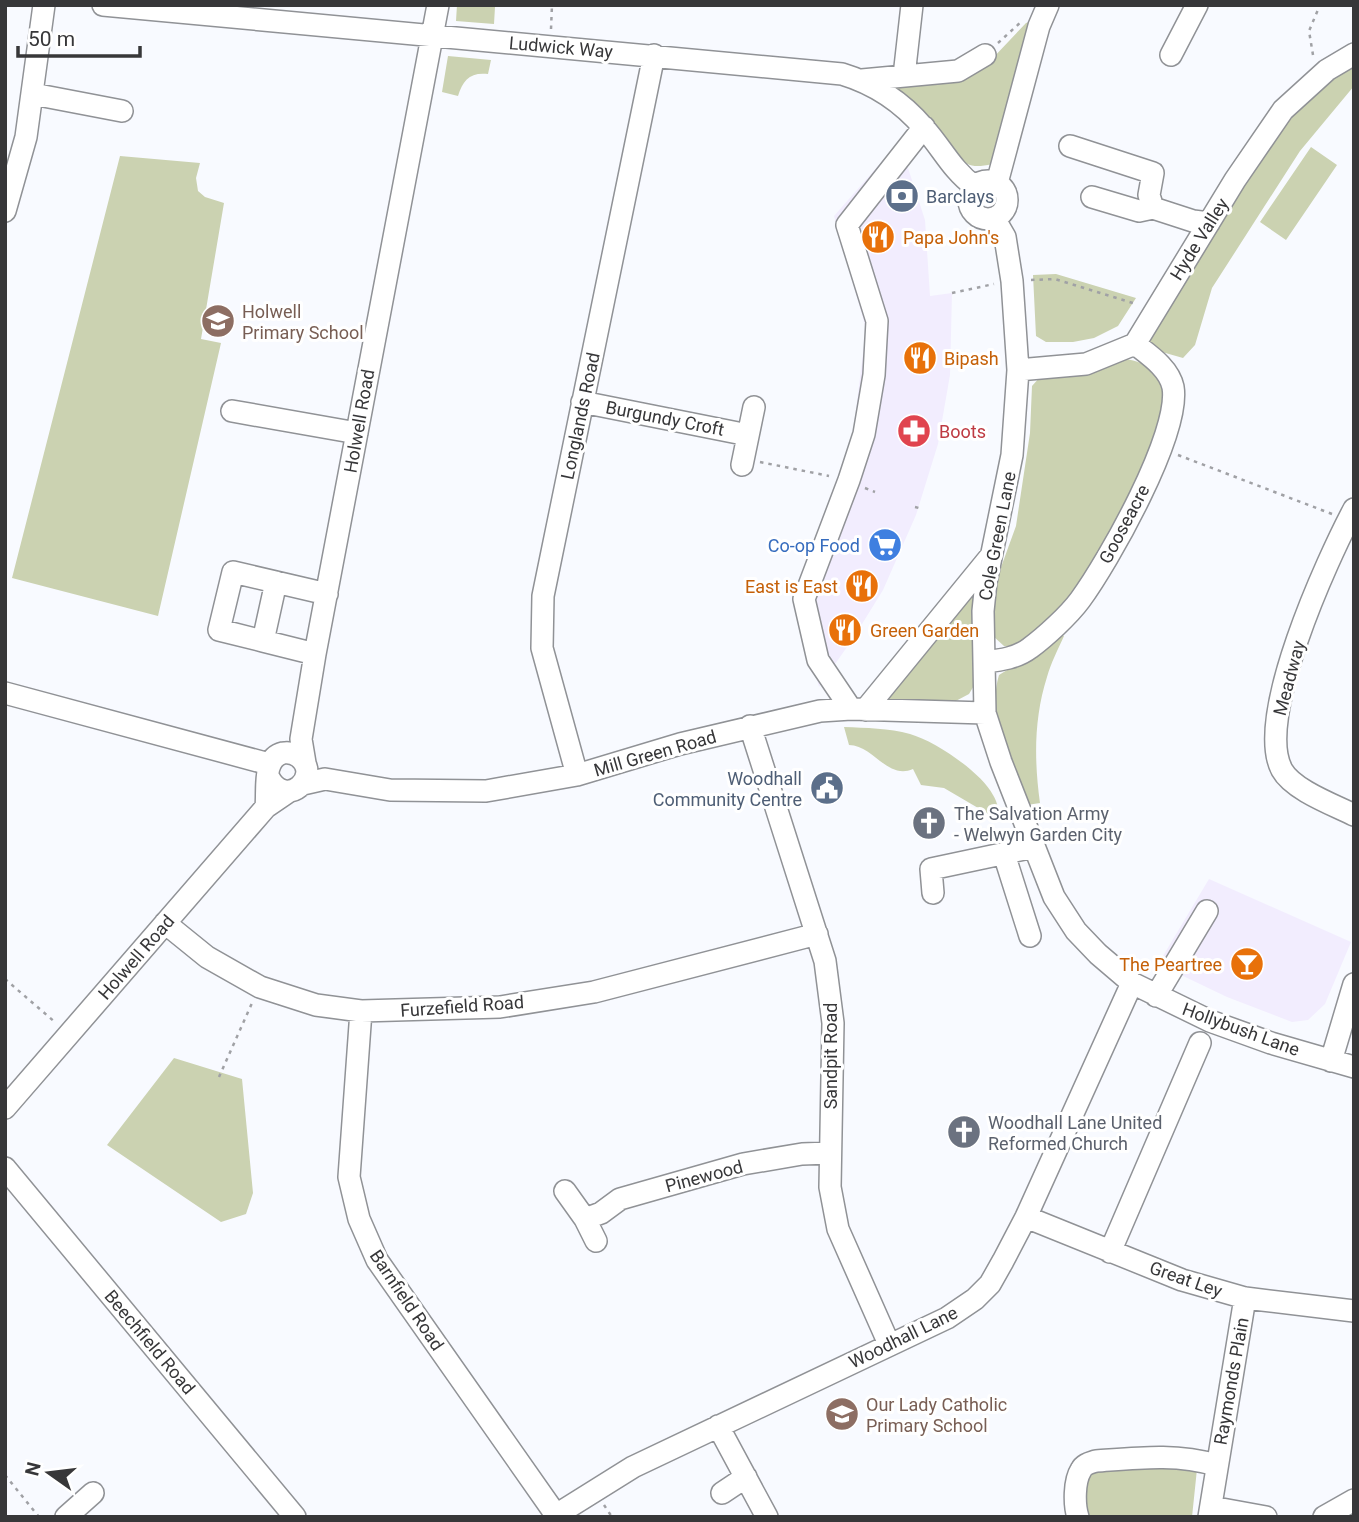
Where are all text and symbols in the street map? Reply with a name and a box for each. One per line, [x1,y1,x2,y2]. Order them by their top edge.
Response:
scale bar [18,14,140,58]
text: 50 m [28,27,75,51]
street label: Ludwick Way [508,32,614,62]
bank icon: Barclays [883,177,921,215]
place label: Barclays [926,186,994,207]
street label: Hyde Valley [1165,194,1233,284]
restaurant icon: Papa John's [859,218,897,256]
place label: Papa John's [903,227,999,248]
place label: Holwell Primary School [242,301,364,343]
school or university icon: Holwell Primary School [199,302,237,340]
restaurant icon: Bipash [901,339,939,377]
place label: Bipash [944,348,999,369]
street label: Longlands Road [556,351,604,481]
street label: Holwell Road [340,367,378,475]
street label: Burgundy Croft [604,396,726,440]
pharmacy icon: Boots [895,412,933,450]
place label: Boots [939,421,986,442]
street label: Cole Green Lane [974,470,1020,602]
street label: Gooseacre [1094,481,1154,567]
supermarket icon: Co-op Food [866,526,904,564]
place label: Co-op Food [768,535,860,556]
restaurant icon: East is East [843,567,881,605]
place label: East is East [745,576,838,597]
restaurant icon: Green Garden [826,611,864,649]
place label: Green Garden [870,620,979,641]
street label: Meadway [1269,638,1309,718]
street label: Mill Green Road [591,725,719,781]
place label: Woodhall Community Centre [653,768,802,810]
public building icon: Woodhall Community Centre [808,769,846,807]
place label: The Salvation Army - Welwyn Garden City [954,803,1123,845]
church icon: The Salvation Army - Welwyn Garden City [910,804,948,842]
street label: Holwell Road [94,910,178,1004]
bar icon: The Peartree [1228,945,1266,983]
place label: The Peartree [1119,954,1222,975]
street label: Furzefield Road [399,991,525,1021]
street label: Hollybush Lane [1180,998,1302,1060]
street label: Sandpit Road [820,1003,841,1109]
place label: Woodhall Lane United Reformed Church [988,1112,1162,1154]
church icon: Woodhall Lane United Reformed Church [945,1113,983,1151]
street label: Pinewood [663,1156,745,1196]
street label: Barnfield Road [366,1246,448,1354]
street label: Great Ley [1147,1257,1226,1301]
street label: Beechfield Road [100,1286,200,1398]
street label: Woodhall Lane [845,1302,961,1372]
street label: Raymonds Plain [1209,1316,1253,1446]
place label: Our Lady Catholic Primary School [866,1394,1007,1436]
school or university icon: Our Lady Catholic Primary School [823,1395,861,1433]
north arrow [14,1438,84,1508]
text: N [20,1460,46,1478]

